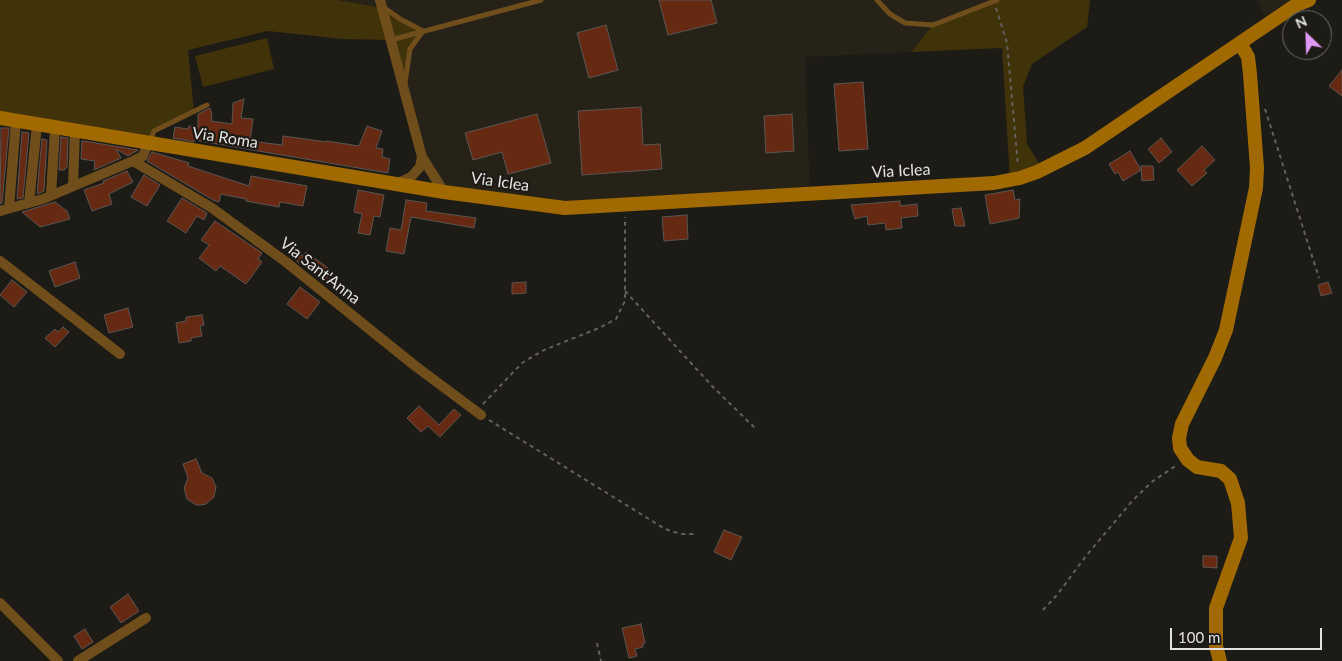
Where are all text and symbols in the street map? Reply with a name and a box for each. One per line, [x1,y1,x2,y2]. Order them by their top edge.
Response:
north arrow [1282,10,1332,60]
text: N [1293,12,1309,32]
street label: Via Roma [191,123,259,153]
street label: Via Iclea [871,160,931,182]
street label: Via Iclea [470,168,530,196]
street label: Via Sant'Anna [276,234,364,308]
scale bar [1172,618,1324,650]
text: 100 m [1178,628,1220,646]

